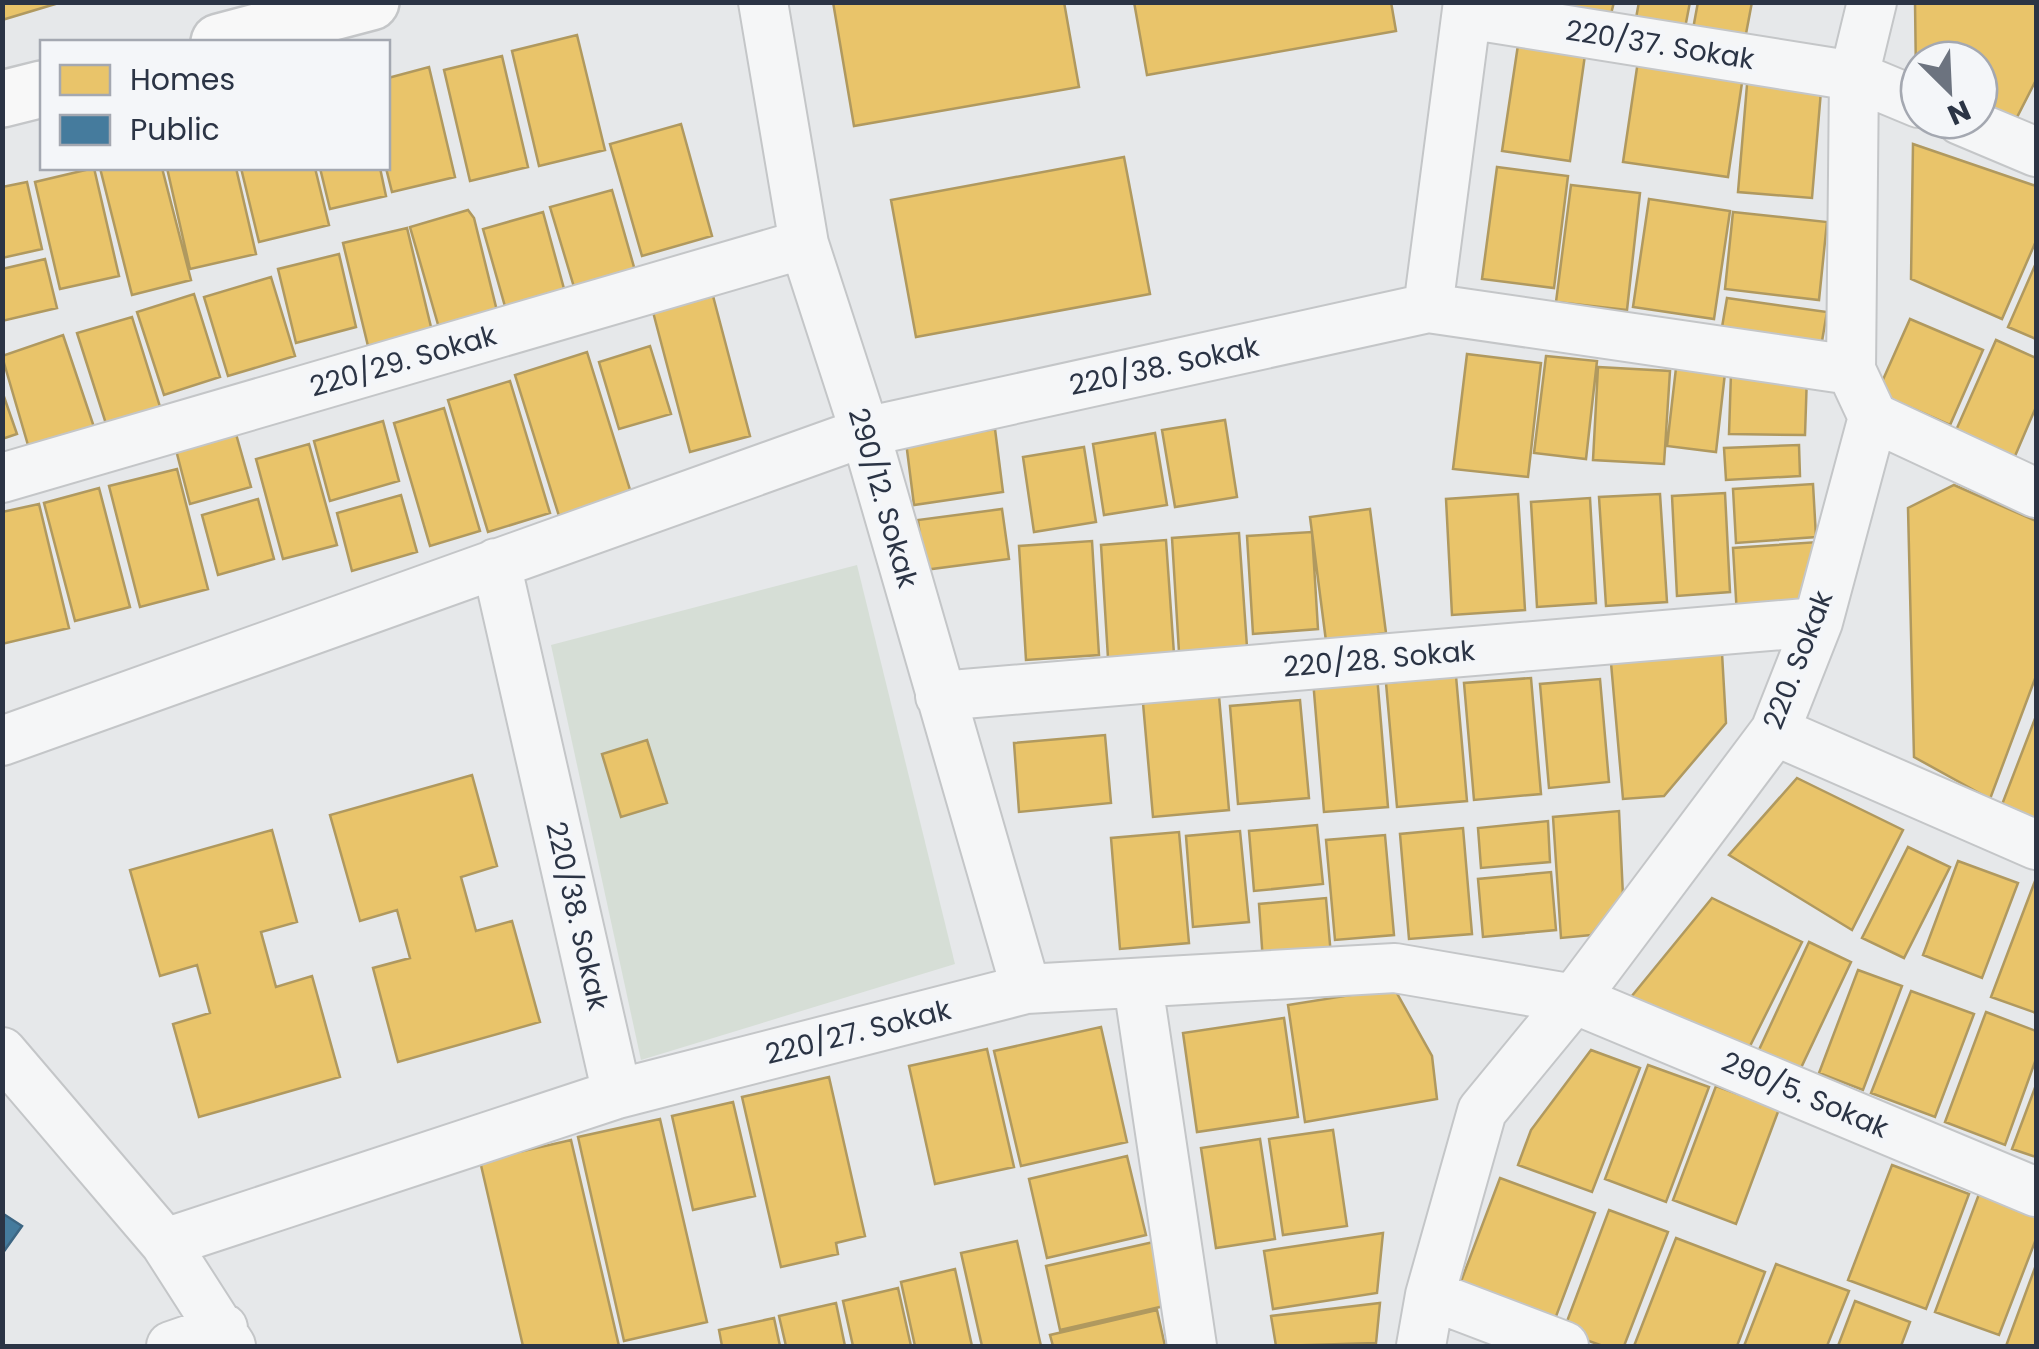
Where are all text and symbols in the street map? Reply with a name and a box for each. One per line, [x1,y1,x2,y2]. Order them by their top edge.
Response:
street label: 220/37. Sokak [1563,11,1758,79]
legend [40,40,390,170]
north arrow [1899,40,1999,140]
text: Homes [130,58,235,101]
text: N [1941,90,1977,134]
text: Public [130,108,220,151]
street label: 220/29. Sokak [305,316,501,406]
street label: 220/38. Sokak [1066,327,1263,405]
street label: 290/12. Sokak [839,404,927,593]
street label: 220. Sokak [1754,585,1842,735]
street label: 220/28. Sokak [1281,631,1477,687]
street label: 220/38. Sokak [536,818,618,1015]
street label: 220/27. Sokak [761,990,955,1074]
street label: 290/5. Sokak [1716,1042,1895,1148]

